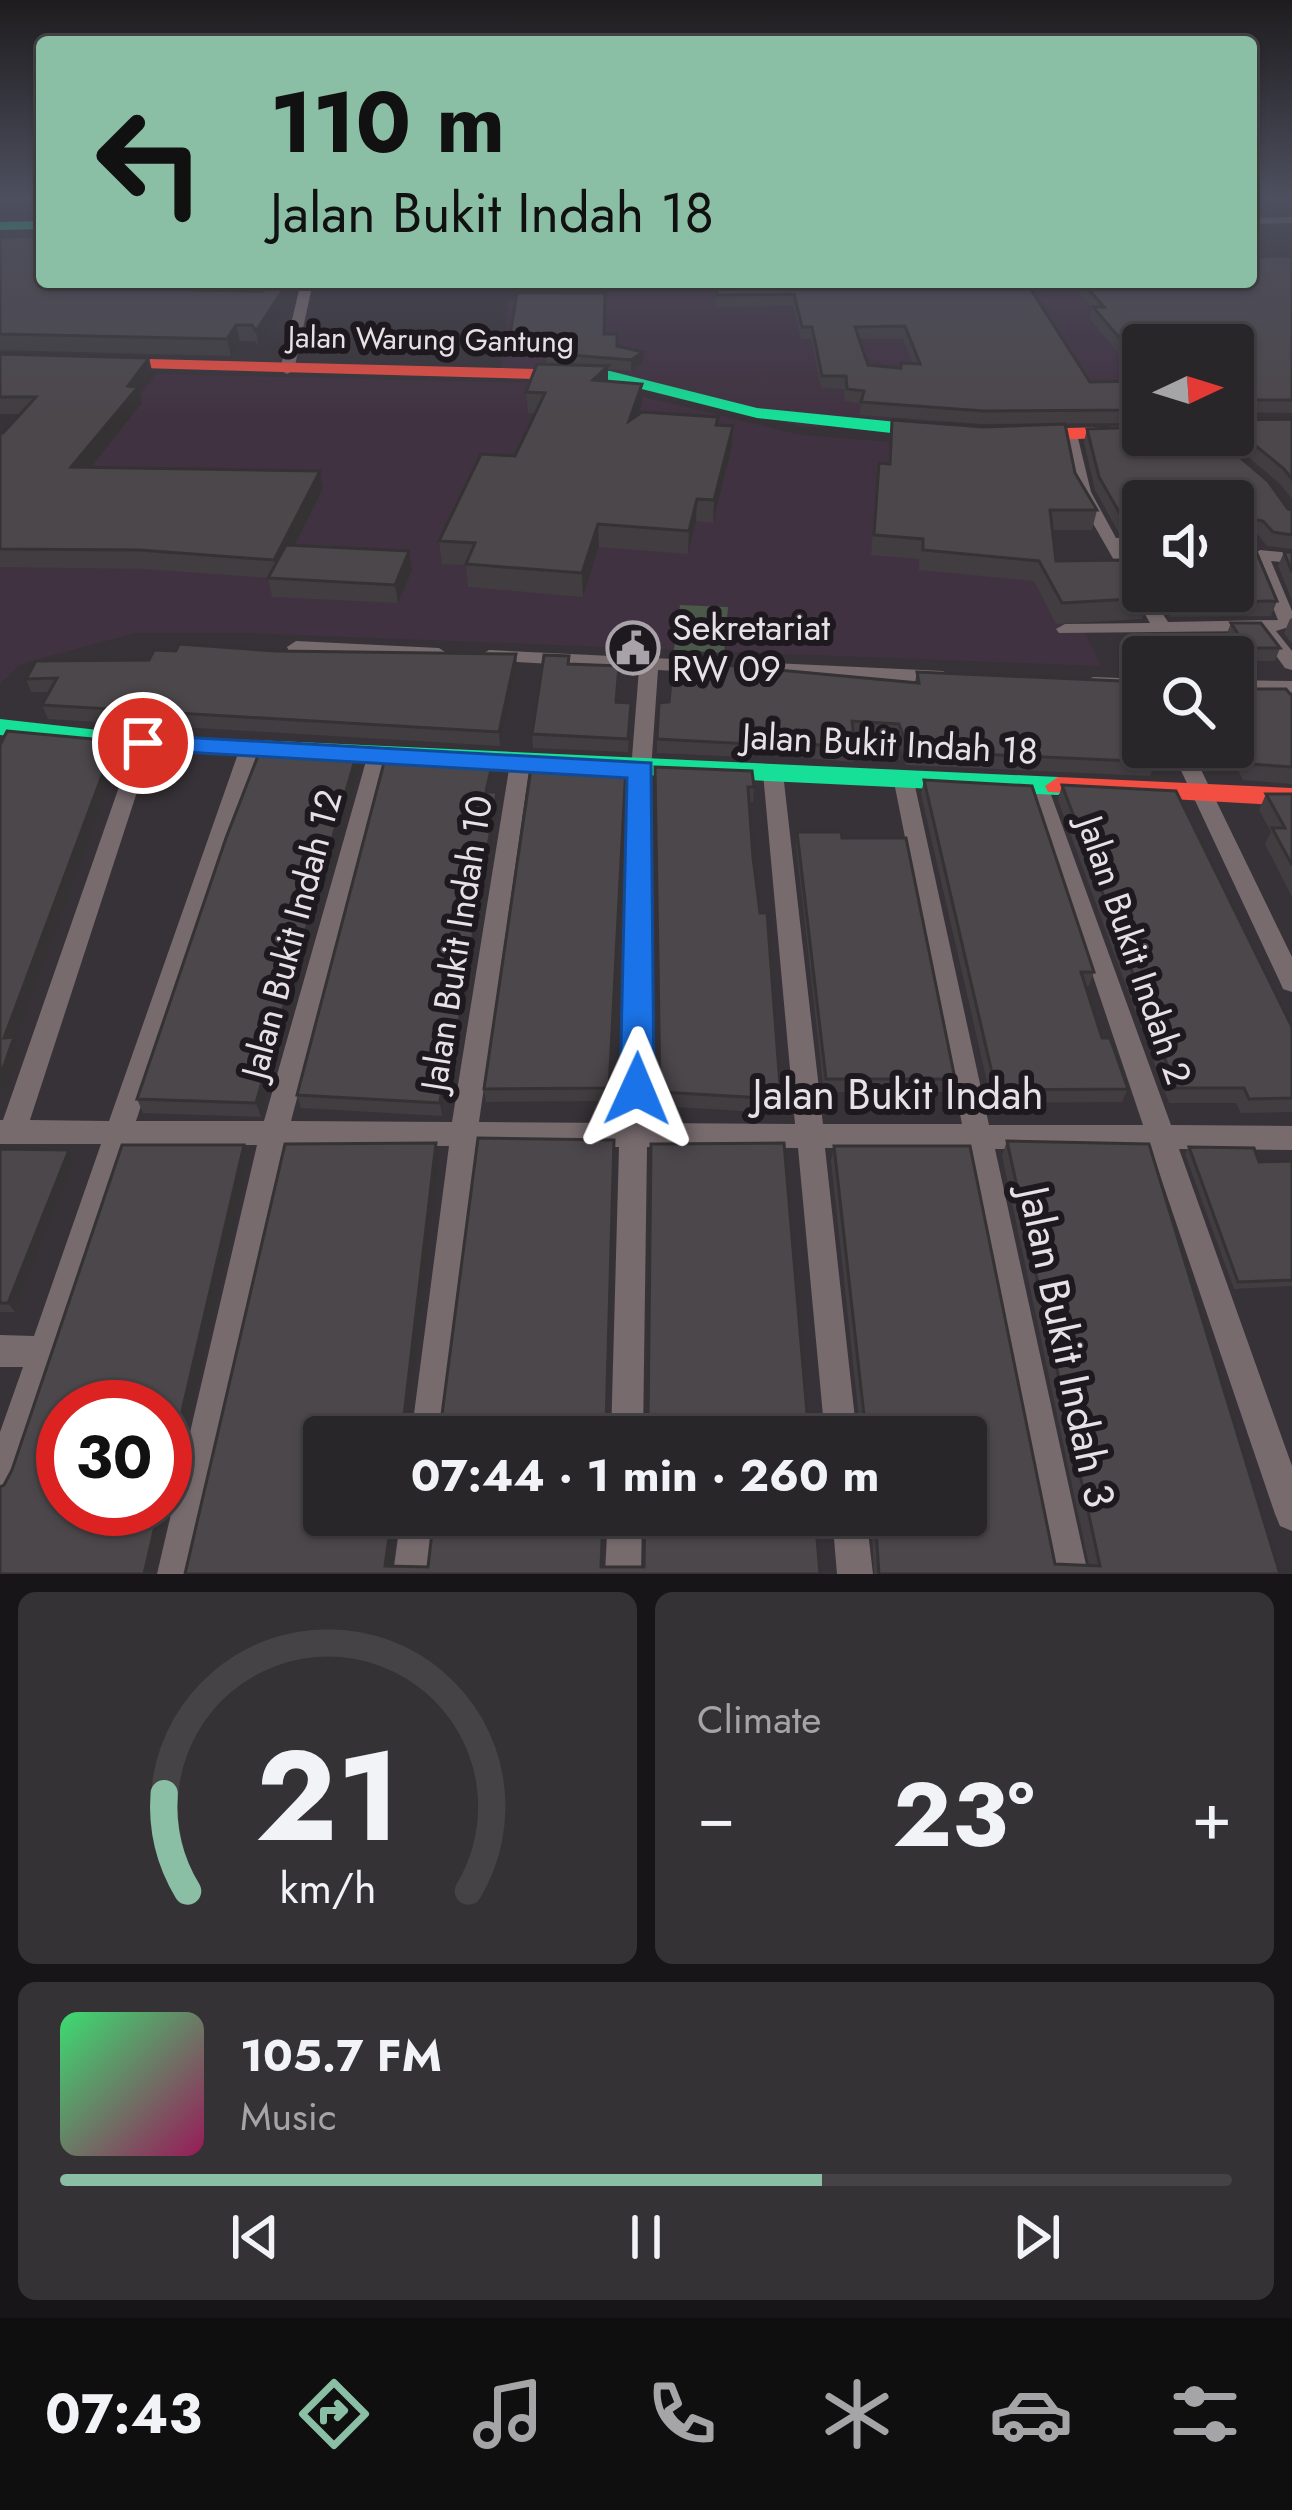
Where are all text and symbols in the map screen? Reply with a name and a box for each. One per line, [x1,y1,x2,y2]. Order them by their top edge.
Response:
text: 110 m [270,62,505,184]
icon: left [72,84,228,240]
text: Jalan Bukit Indah 18 [270,174,714,252]
street label: Jalan Warung Gantung [284,315,574,363]
north arrow [1122,324,1254,456]
map controls [1122,324,1254,768]
button: sound [1122,480,1254,612]
place label: Sekretariat RW 09 [672,601,830,694]
public building icon: Sekretariat RW 09 [605,620,661,676]
button: search [1122,636,1254,768]
pin [92,692,194,794]
street label: Jalan Bukit Indah 18 [737,709,1039,777]
icon: arrive [110,710,176,776]
street label: Jalan Bukit Indah 12 [226,784,355,1088]
street label: Jalan Bukit Indah 10 [406,792,505,1098]
street label: Jalan Bukit Indah 2 [1063,805,1205,1091]
position arrow [574,1026,700,1152]
street label: Jalan Bukit Indah [748,1064,1043,1125]
street label: Jalan Bukit Indah 3 [1002,1176,1131,1513]
speed limit sign: 30 [36,1380,192,1536]
text: 07:44 · 1 min · 260 m [411,1443,879,1508]
text: Climate [697,1691,821,1748]
text: 21 [255,1706,400,1887]
text: 23° [893,1750,1035,1880]
text: − [697,1768,736,1864]
text: + [1191,1768,1232,1864]
text: km/h [279,1857,376,1919]
text: 105.7 FM [240,2023,442,2088]
text: Music [240,2088,337,2145]
icon: previous [222,2204,288,2270]
icon: pause [613,2204,679,2270]
icon: next [1004,2204,1070,2270]
icon: directions [292,2372,376,2456]
icon: music [466,2372,550,2456]
icon: phone [640,2372,724,2456]
icon: climate [815,2372,899,2456]
icon: car [989,2372,1073,2456]
icon: filters [1163,2372,1247,2456]
text: 07:43 [45,2375,202,2453]

